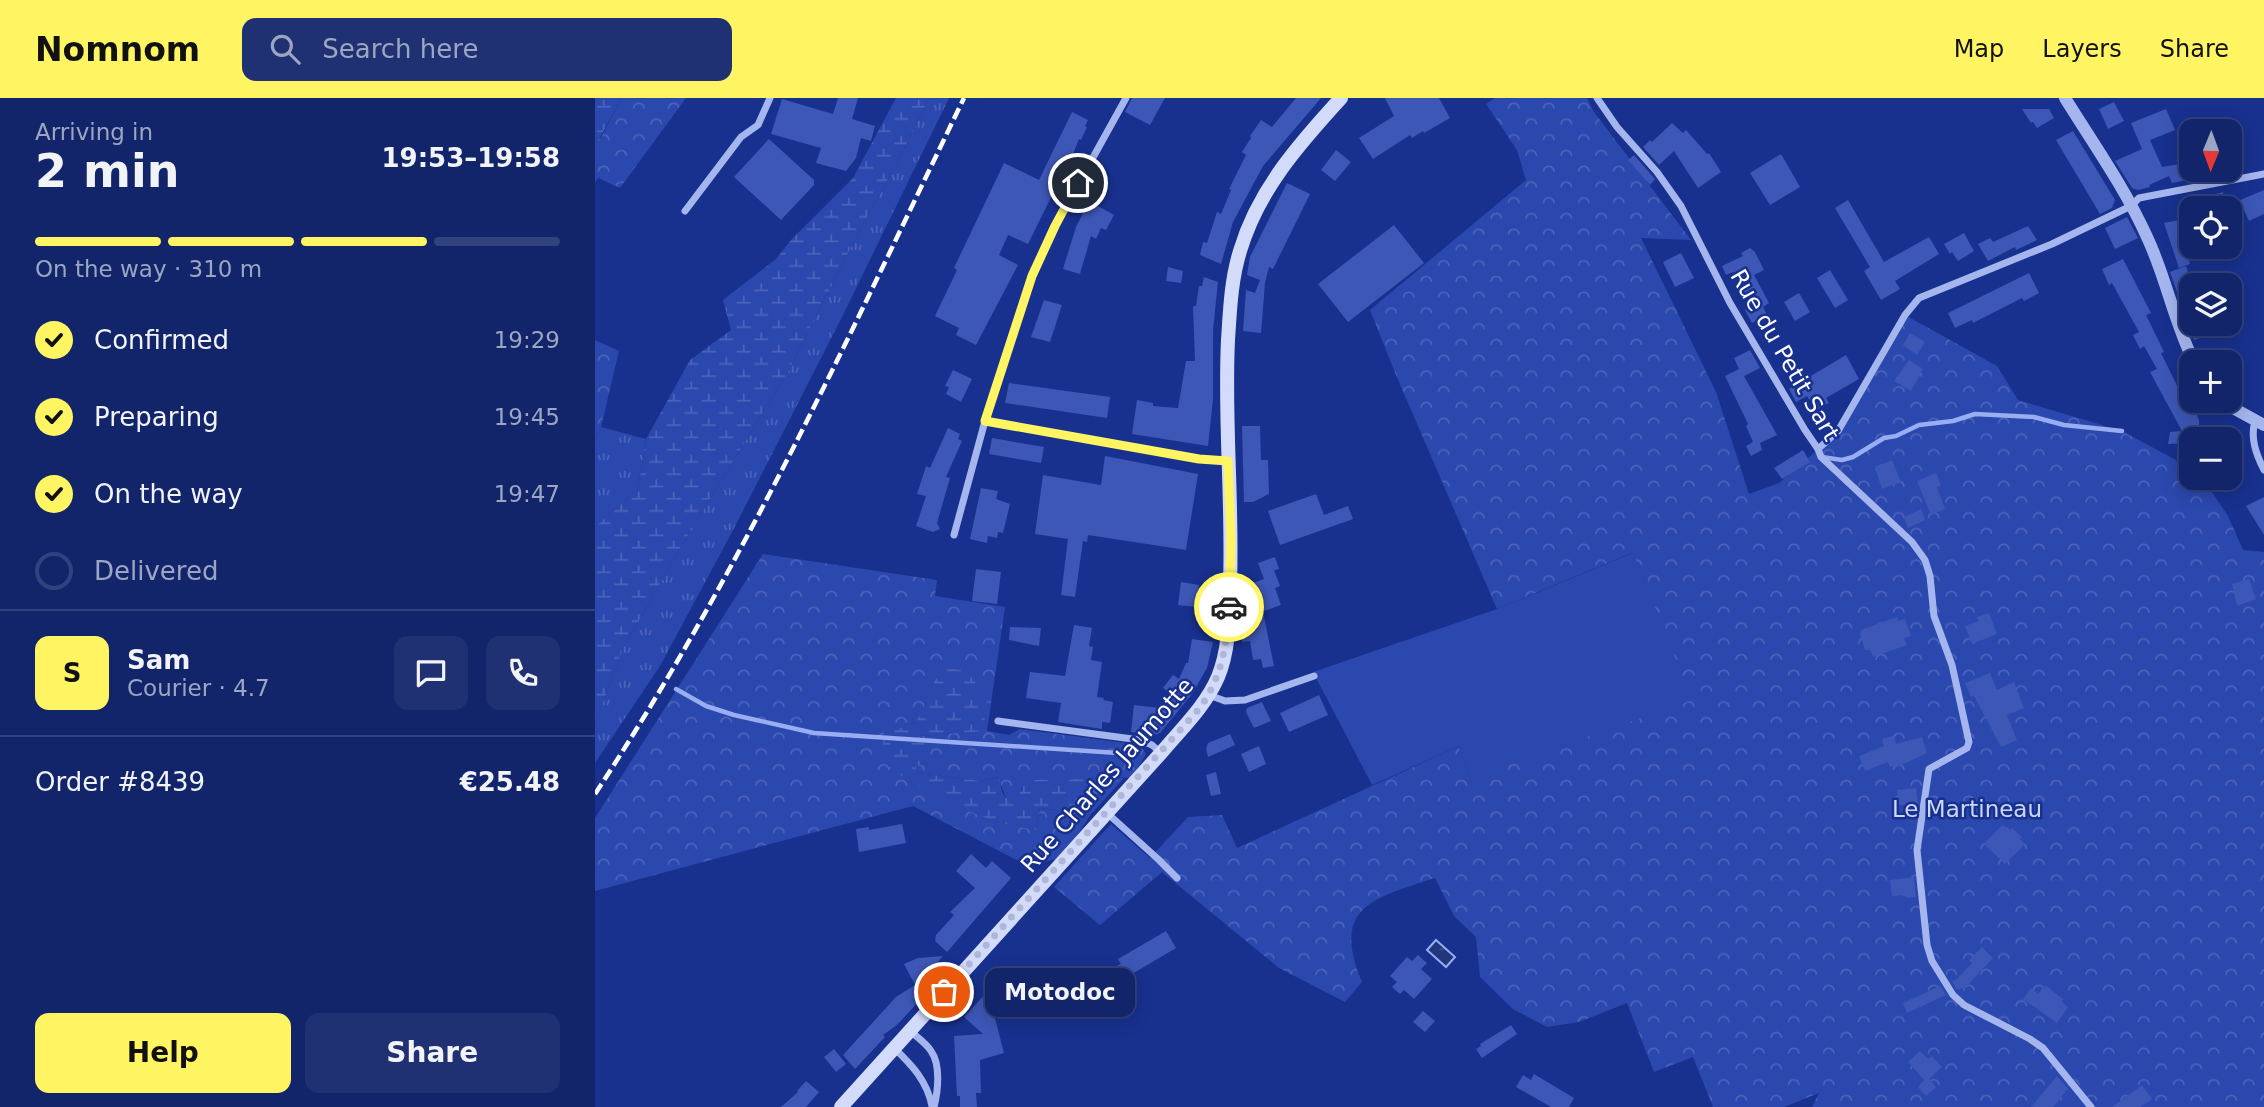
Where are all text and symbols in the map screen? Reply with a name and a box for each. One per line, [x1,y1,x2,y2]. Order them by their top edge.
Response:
search box [242,18,732,81]
text: Nomnom [35,30,200,69]
icon: search [266,30,304,68]
text: Search here [322,34,478,64]
text: Map [1954,35,2004,63]
text: Layers [2042,35,2122,63]
text: Share [2160,35,2229,63]
text: Arriving in [35,119,153,145]
north arrow [2179,119,2242,182]
map controls [2179,119,2242,490]
text: 19:53–19:58 [381,143,560,173]
text: 2 min [35,144,179,198]
pin [1048,153,1108,213]
icon: home [1059,164,1097,202]
button: locate [2179,196,2242,259]
text: On the way · 310 m [35,256,262,282]
street label: Rue du Petit Sart [1725,265,1845,445]
button: layers [2179,273,2242,336]
icon: check [35,321,73,359]
text: Confirmed [94,325,229,355]
text: 19:29 [494,327,560,353]
button: + [2179,350,2242,413]
icon: check [35,398,73,436]
text: Preparing [94,402,219,432]
text: 19:45 [494,404,560,430]
button: − [2179,427,2242,490]
icon: check [35,475,73,513]
text: On the way [94,479,243,509]
text: 19:47 [494,481,560,507]
text: Delivered [94,556,218,586]
courier [1194,572,1264,642]
icon: car [1210,588,1248,626]
button: chat [394,636,468,710]
button: phone [486,636,560,710]
text: Sam [127,645,190,675]
text: S [63,658,81,688]
street label: Rue Charles Jaumotte [1015,672,1199,878]
text: Courier · 4.7 [127,675,270,701]
text: Order #8439 [35,767,205,797]
text: €25.48 [460,767,560,797]
park label: Le Martineau [1892,796,2042,822]
pin [914,962,974,1022]
callout: Motodoc [986,968,1137,1016]
icon: bag [925,973,963,1011]
text: Motodoc [1004,979,1116,1005]
button: Help [35,1013,291,1093]
button: Share [305,1013,560,1093]

